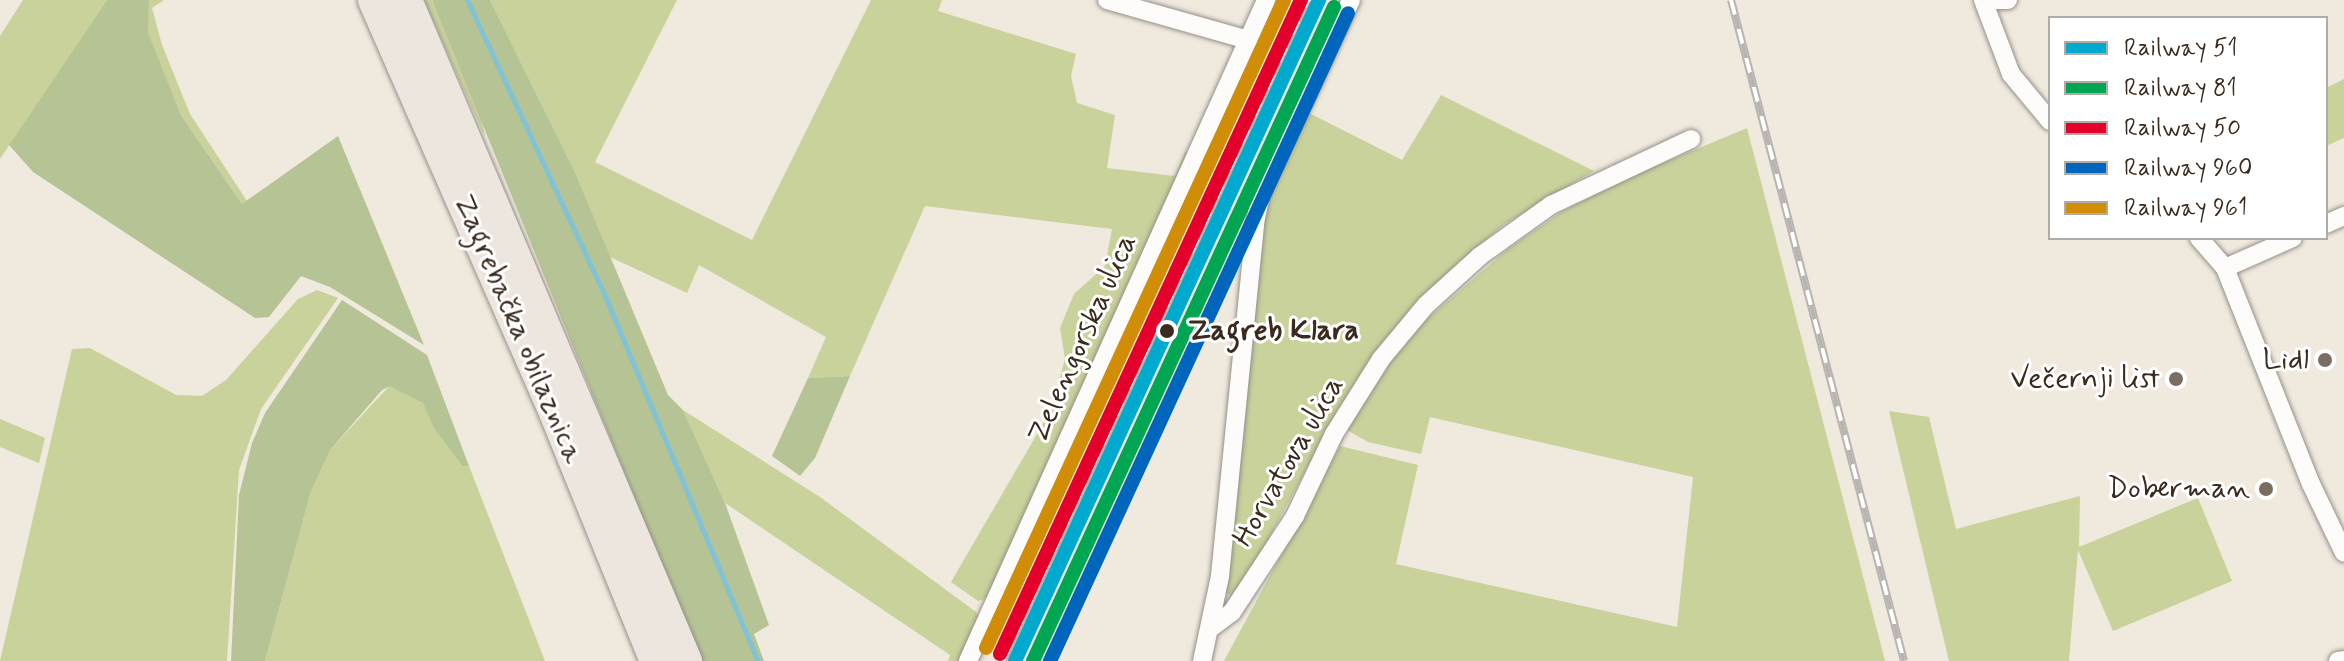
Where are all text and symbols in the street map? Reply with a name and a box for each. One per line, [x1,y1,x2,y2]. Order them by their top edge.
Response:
legend [2048,16,2328,240]
text: Railway 51 [2124,33,2238,64]
text: Railway 81 [2124,73,2237,104]
text: Railway 50 [2124,113,2241,144]
text: Railway 960 [2124,153,2252,184]
street label: Zagrebačka obilaznica [445,189,591,469]
text: Railway 961 [2124,193,2247,224]
street label: Zelengorska ulica [1020,228,1146,450]
place label: Zagreb Klara [1188,313,1362,349]
marker: Zagreb Klara [1153,317,1181,345]
place label: Lidl [2263,342,2309,378]
marker: Lidl [2316,351,2334,369]
place label: Večernji list [2010,361,2160,397]
street label: Horvatova ulica [1225,369,1353,555]
marker: Večernji list [2167,370,2185,388]
place label: Doberman [2107,471,2250,507]
marker: Doberman [2257,480,2275,498]

